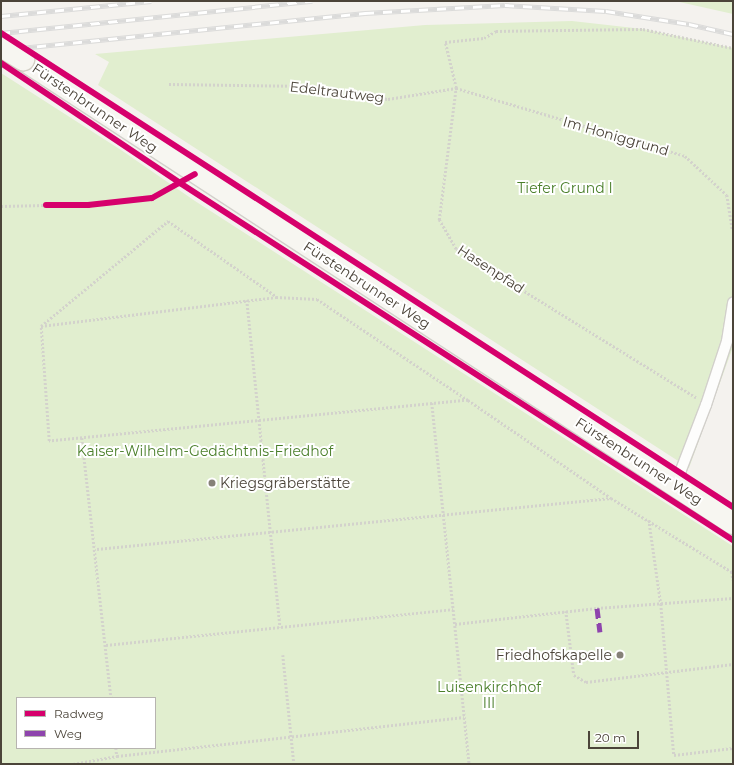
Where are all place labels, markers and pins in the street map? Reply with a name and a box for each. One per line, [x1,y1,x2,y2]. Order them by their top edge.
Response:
place label: Kriegsgräberstätte [220,475,350,491]
marker: Kriegsgräberstätte [207,478,217,488]
place label: Friedhofskapelle [496,647,612,663]
marker: Friedhofskapelle [615,650,625,660]

